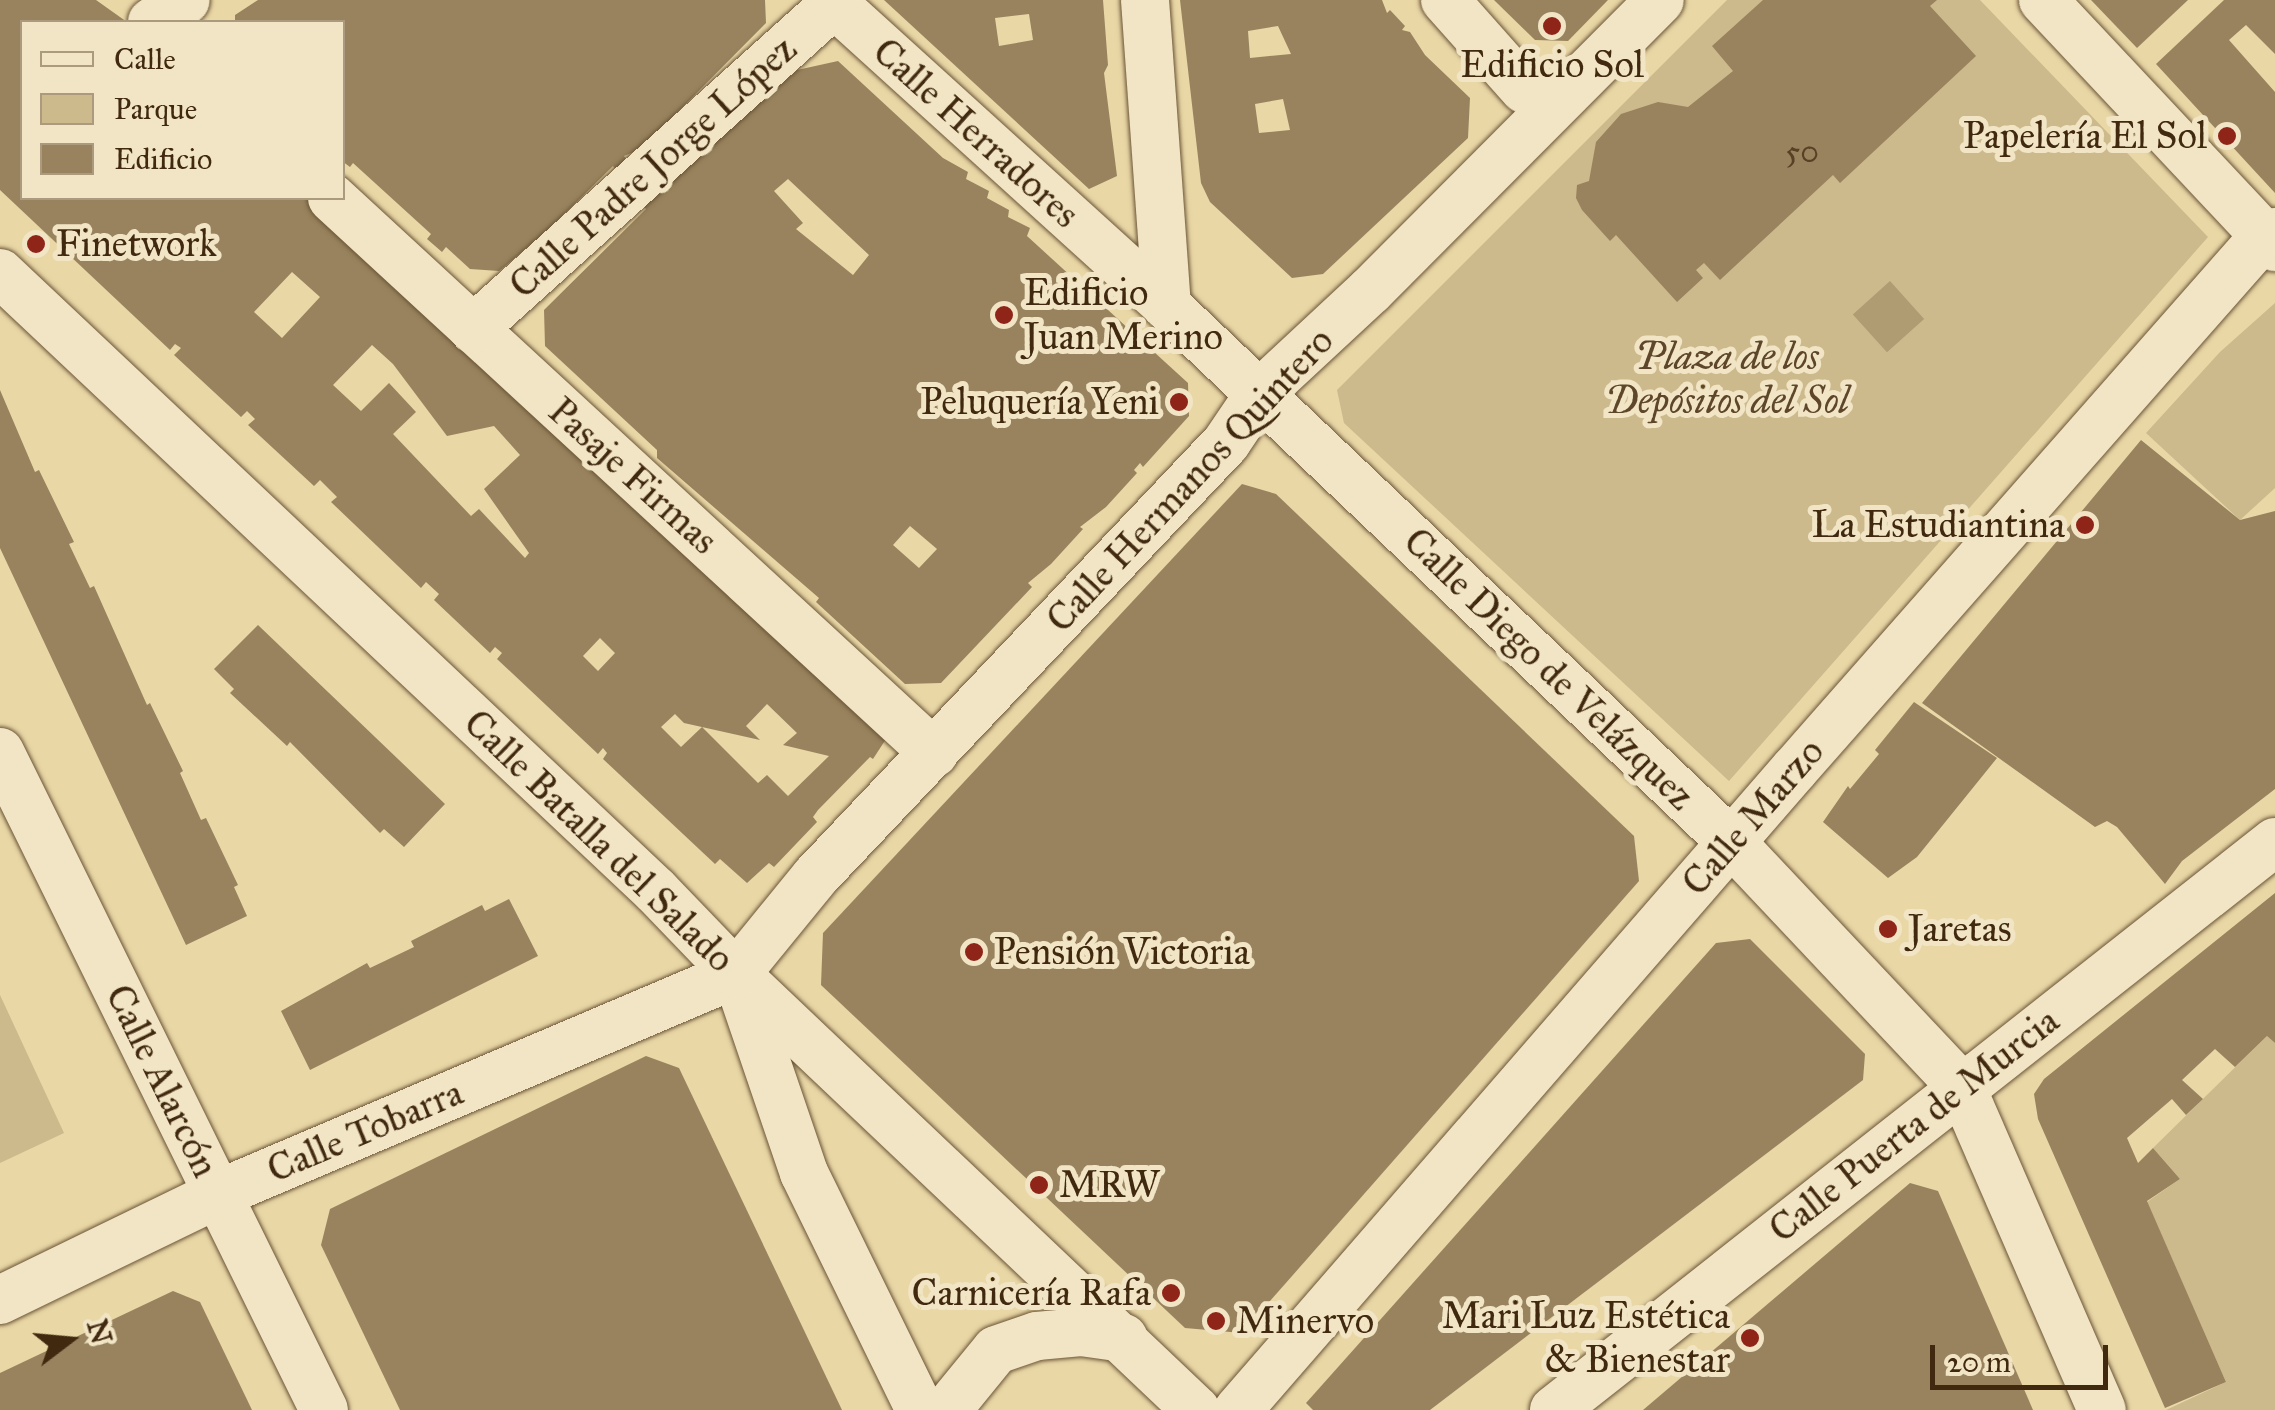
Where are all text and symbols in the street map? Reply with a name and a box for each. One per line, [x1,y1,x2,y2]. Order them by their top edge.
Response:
marker: Edificio Sol [1541,15,1563,37]
legend [20,20,345,200]
street label: Calle Padre Jorge López [500,26,806,308]
street label: Calle Herradores [864,29,1088,237]
text: Calle [114,41,176,77]
place label: Edificio Sol [1460,42,1644,88]
text: Parque [114,91,197,127]
place label: Papelería El Sol [1963,113,2207,159]
marker: Papelería El Sol [2216,125,2238,147]
house number: 50 [1785,133,1819,171]
text: Edificio [114,141,212,177]
place label: Finetwork [56,221,217,267]
marker: Finetwork [25,233,47,255]
place label: Edificio Juan Merino [1024,270,1223,360]
marker: Edificio Juan Merino [993,304,1015,326]
street label: Calle Hermanos Quintero [1037,318,1343,642]
park label: Plaza de los Depósitos del Sol [1605,334,1849,424]
place label: Peluquería Yeni [920,379,1159,425]
street label: Pasaje Firmas [539,388,727,564]
marker: Peluquería Yeni [1168,391,1190,413]
place label: La Estudiantina [1811,502,2065,548]
marker: La Estudiantina [2074,514,2096,536]
street label: Calle Diego de Velázquez [1394,518,1704,820]
street label: Calle Batalla del Salado [454,700,744,982]
street label: Calle Marzo [1673,729,1833,905]
place label: Jaretas [1908,906,2012,952]
marker: Jaretas [1877,918,1899,940]
place label: Pensión Victoria [994,929,1250,975]
marker: Pensión Victoria [963,941,985,963]
street label: Calle Alarcón [96,977,228,1185]
street label: Calle Puerta de Murcia [1760,998,2068,1252]
street label: Calle Tobarra [260,1069,470,1193]
place label: MRW [1059,1162,1159,1208]
marker: MRW [1028,1174,1050,1196]
place label: Carnicería Rafa [911,1270,1151,1316]
marker: Carnicería Rafa [1160,1282,1182,1304]
north arrow [20,1290,120,1390]
place label: Mari Luz Estética & Bienestar [1442,1293,1730,1382]
place label: Minervo [1236,1298,1374,1344]
marker: Minervo [1205,1310,1227,1332]
text: N [79,1315,119,1348]
scale bar [1935,1325,2112,1387]
marker: Mari Luz Estética & Bienestar [1739,1327,1761,1349]
text: 20 m [1947,1344,2011,1380]

